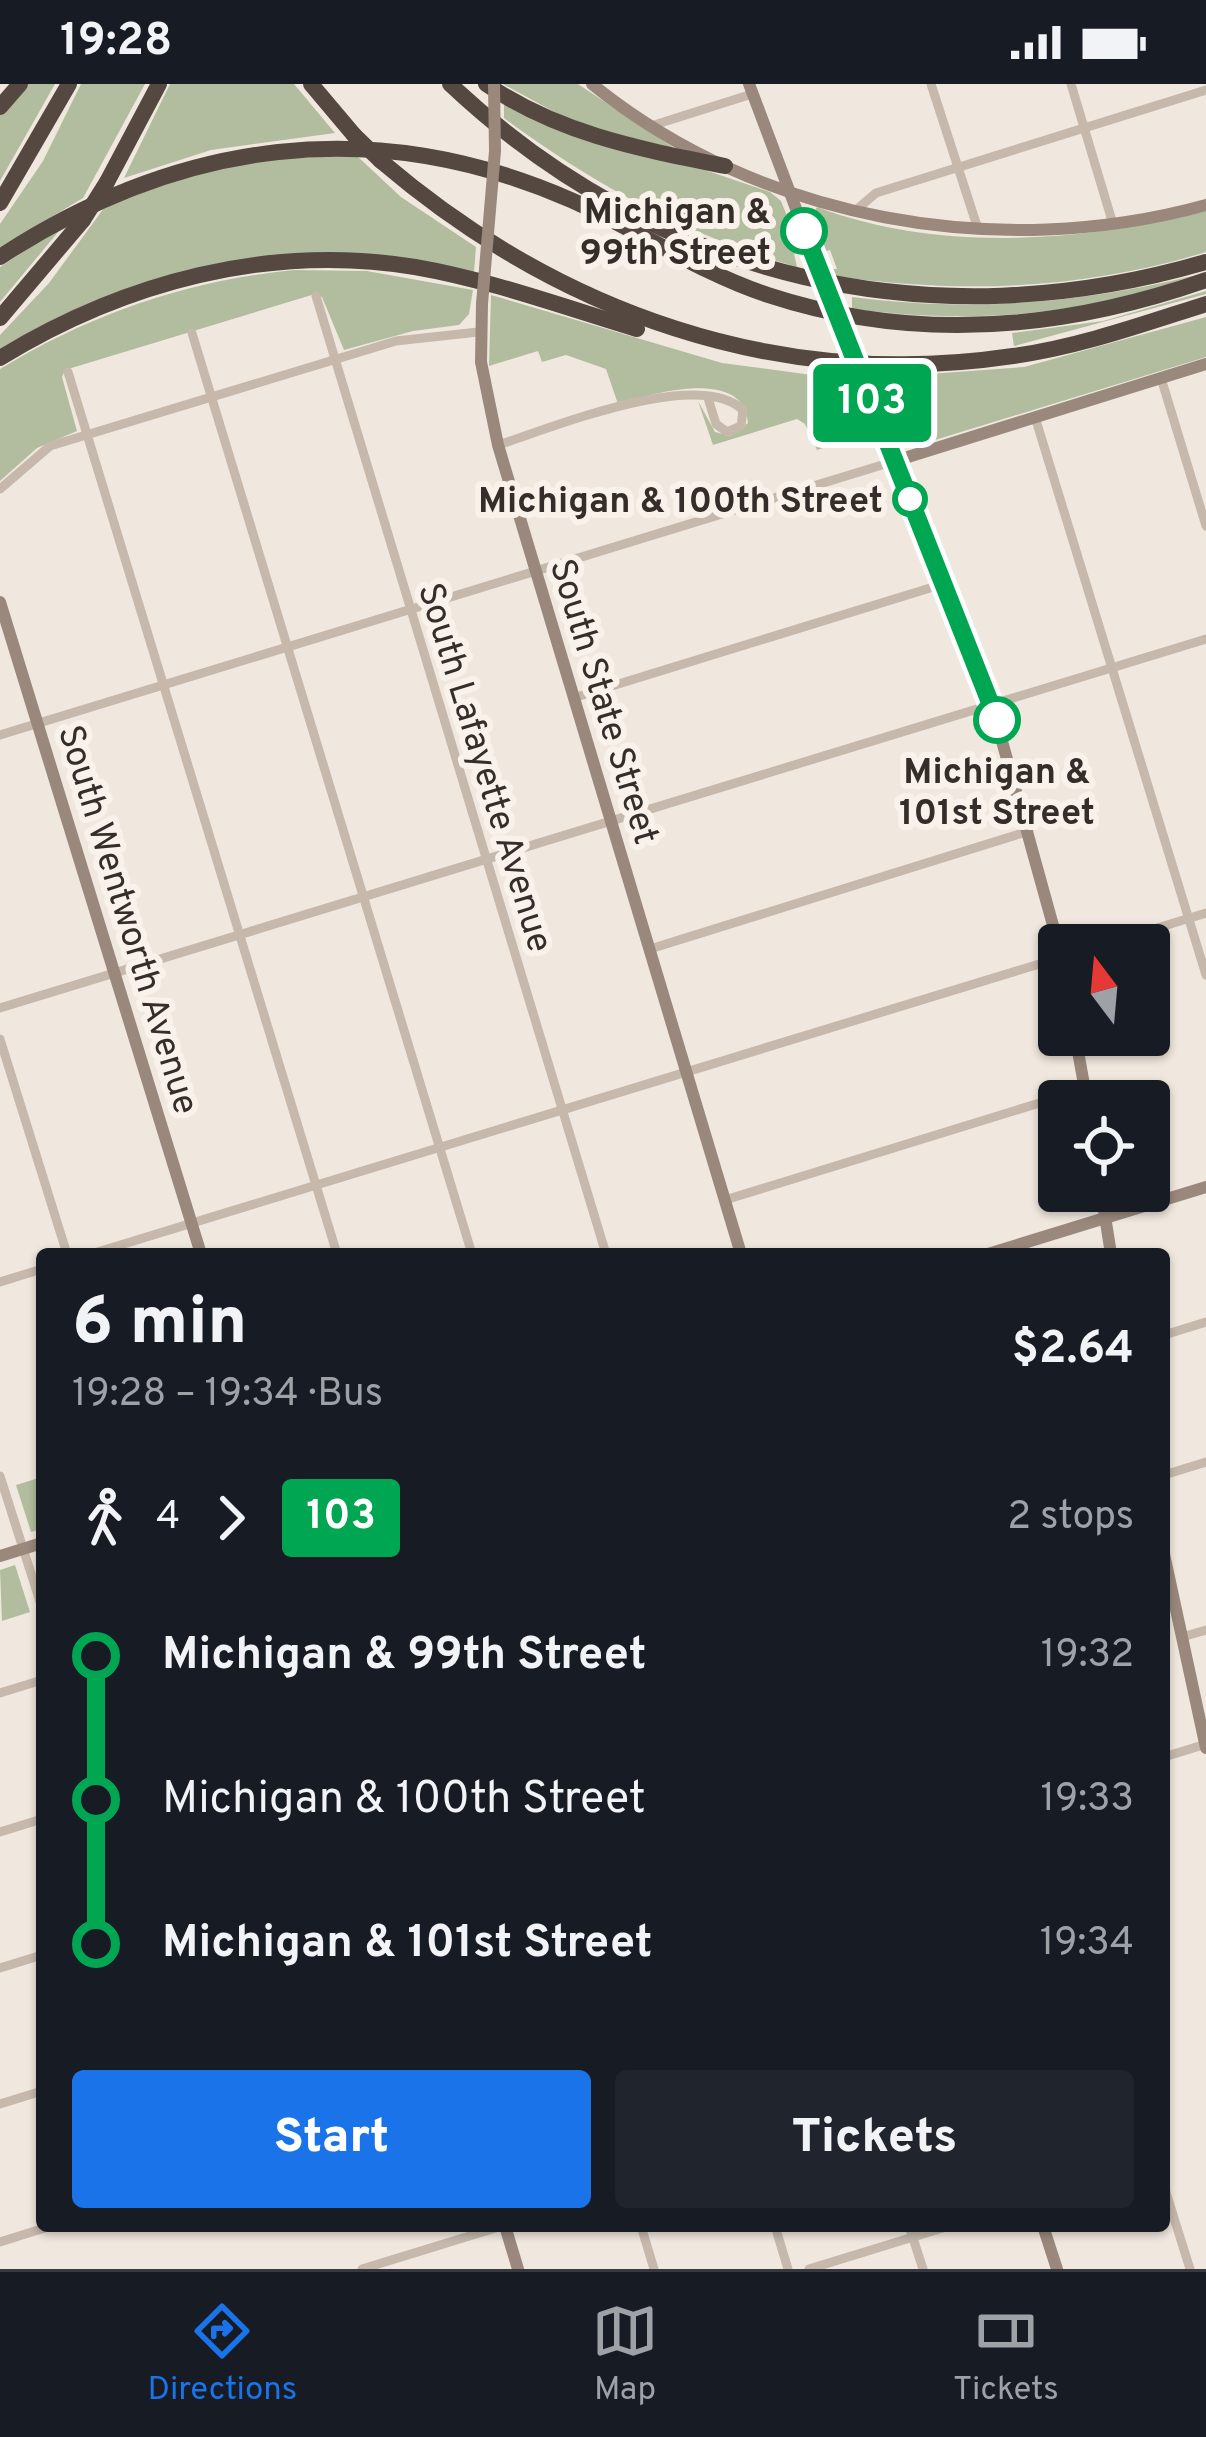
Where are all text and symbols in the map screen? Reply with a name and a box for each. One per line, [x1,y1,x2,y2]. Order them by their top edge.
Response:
text: 19:28 [60,14,172,71]
place label: Michigan & 99th Street [580,191,771,278]
marker: Michigan & 99th Street [782,209,826,253]
line badge: 103 [803,364,941,442]
text: 103 [837,376,907,429]
place label: Michigan & 100th Street [478,480,883,526]
marker: Michigan & 100th Street [894,483,926,515]
street label: South State Street [537,554,667,850]
street label: South Lafayette Avenue [405,578,561,958]
marker: Michigan & 101st Street [975,698,1019,742]
street label: South Wentworth Avenue [45,720,207,1120]
place label: Michigan & 101st Street [899,751,1095,838]
north arrow [1038,924,1170,1056]
map controls [1038,924,1170,1212]
button: locate [1038,1080,1170,1212]
text: 6 min [72,1284,247,1367]
text: $2.64 [1012,1322,1134,1379]
text: 19:28 – 19:34 · Bus [72,1371,383,1420]
icon: walk [72,1485,138,1551]
icon: forward [198,1485,264,1551]
text: 103 [306,1491,376,1544]
text: 4 [156,1494,180,1543]
text: 2 stops [1007,1494,1134,1543]
text: Michigan & 99th Street [162,1628,646,1685]
text: 19:32 [1041,1632,1134,1681]
text: Michigan & 100th Street [162,1772,646,1829]
text: 19:33 [1040,1776,1134,1825]
text: Michigan & 101st Street [162,1916,652,1973]
text: 19:34 [1040,1920,1134,1969]
button: Start [72,2070,591,2208]
button: Tickets [615,2070,1134,2208]
tab: Directions [147,2298,297,2412]
tab: Map [592,2298,658,2412]
tab: Tickets [953,2298,1059,2412]

